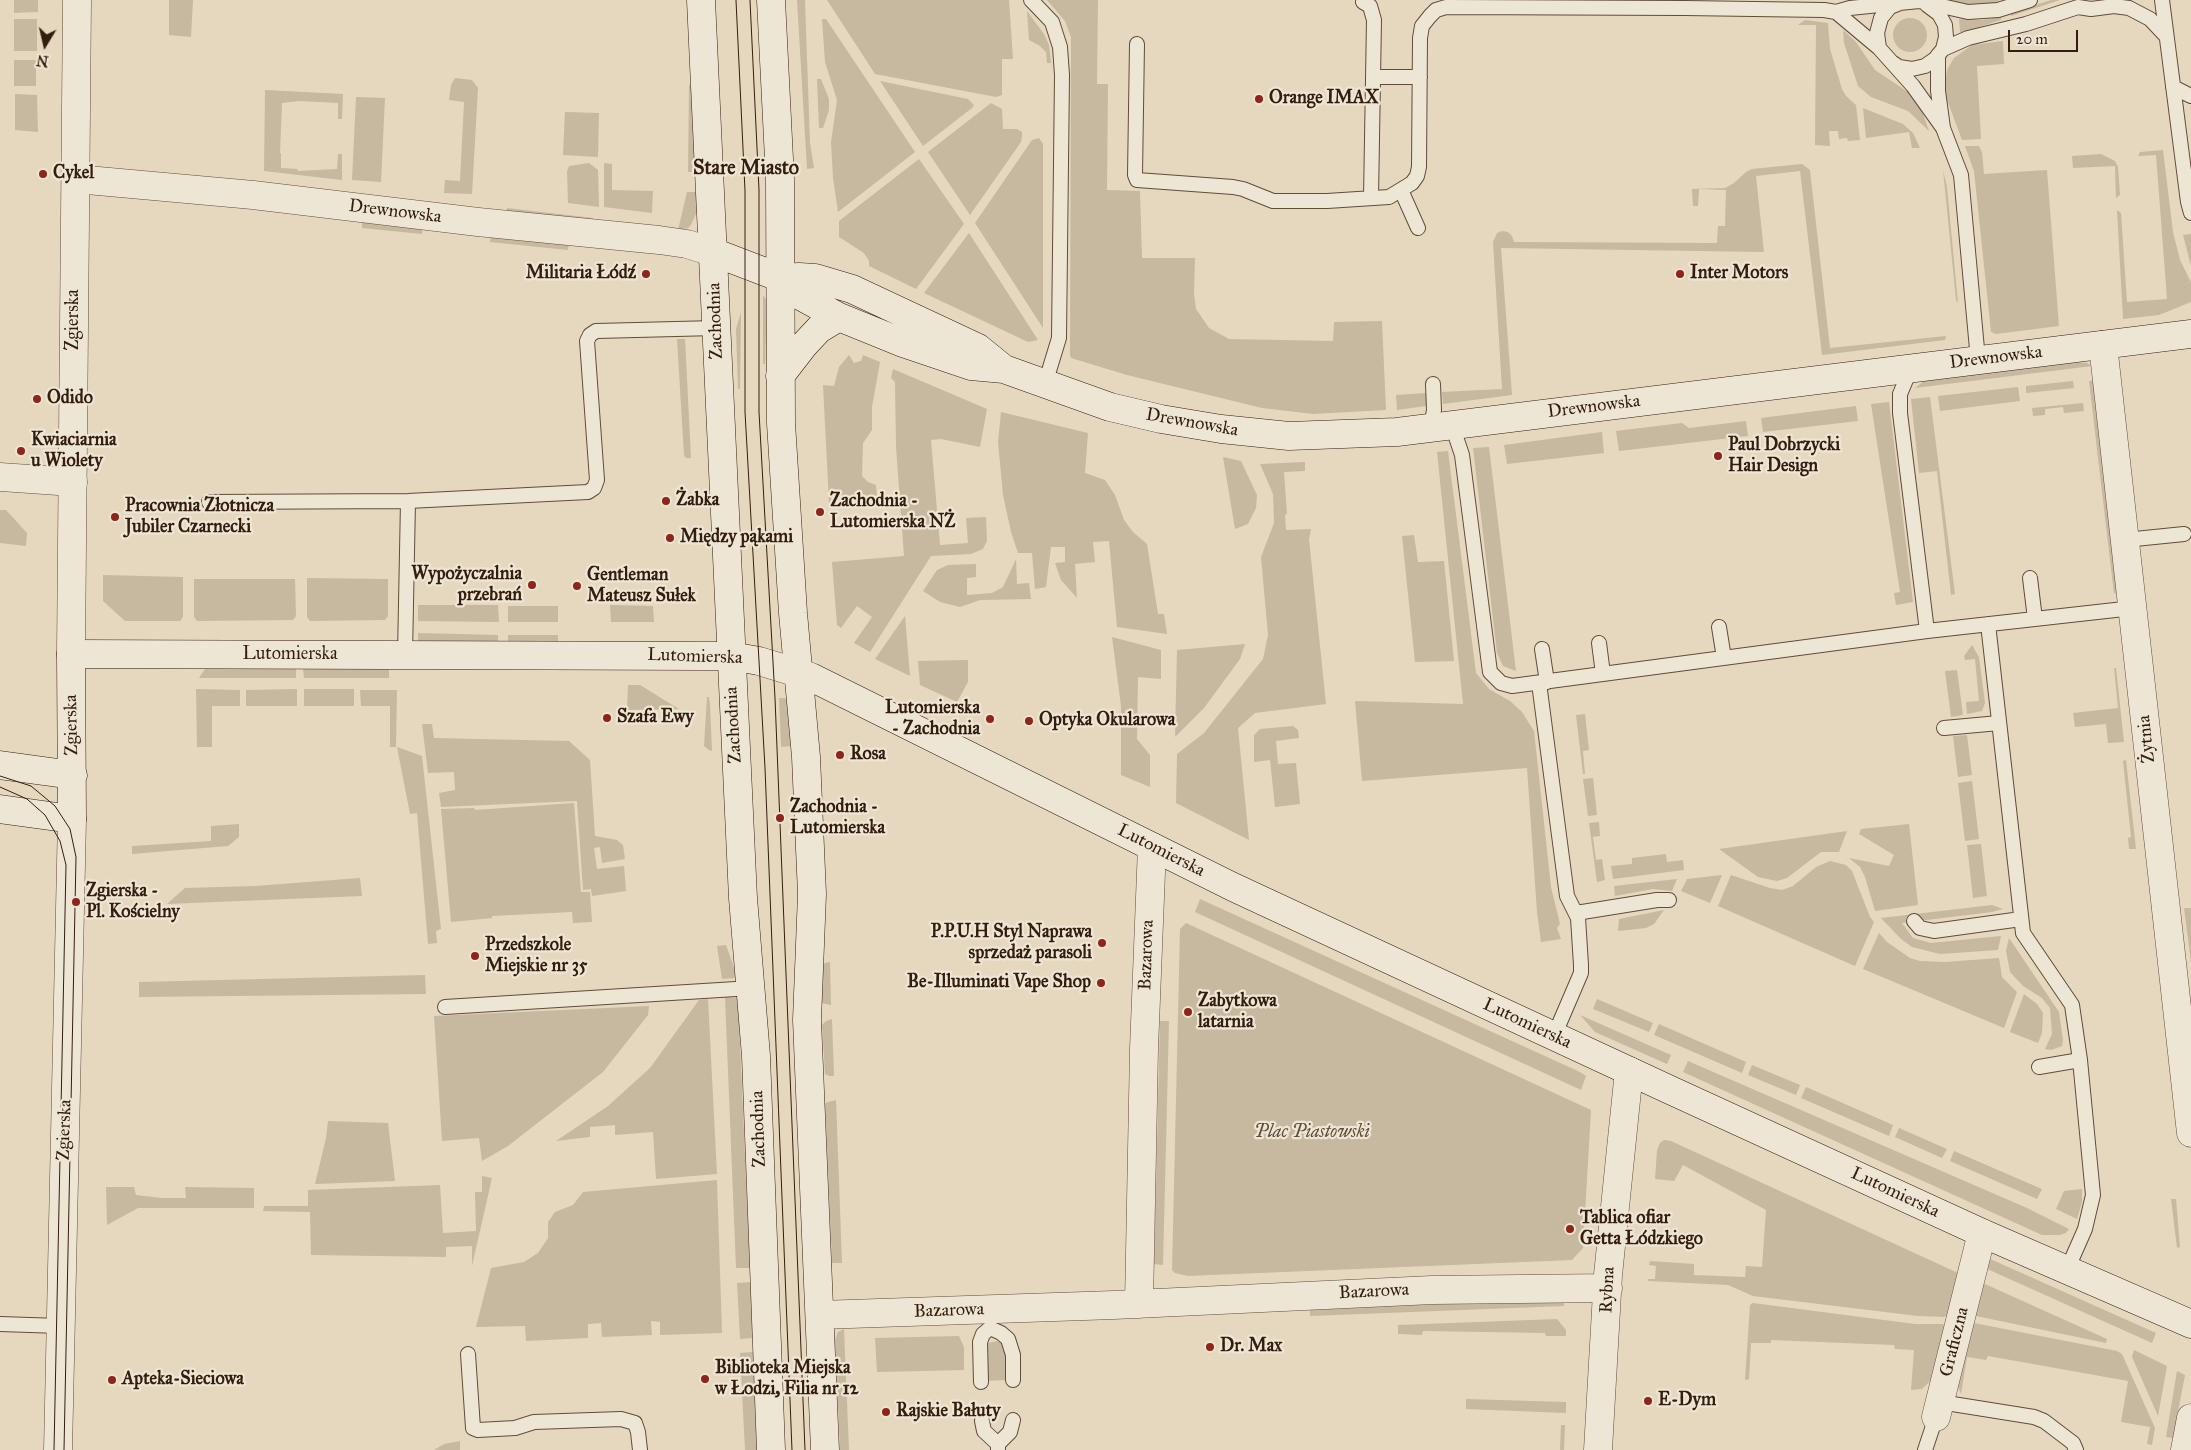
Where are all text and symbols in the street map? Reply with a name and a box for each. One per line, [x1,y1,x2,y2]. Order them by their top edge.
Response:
north arrow [20,20,70,70]
scale bar [2011,20,2081,52]
text: 20 m [2016,30,2048,48]
text: N [35,51,50,70]
place label: Orange IMAX [1269,88,1379,110]
marker: Orange IMAX [1253,93,1265,105]
district label: Stare Miasto [693,157,799,181]
place label: Cykel [53,163,94,185]
marker: Cykel [37,168,49,180]
street label: Drewnowska [347,196,443,228]
place label: Militaria Łódź [526,263,636,285]
place label: Inter Motors [1690,263,1788,285]
marker: Militaria Łódź [640,268,652,280]
marker: Inter Motors [1674,268,1686,280]
street label: Zachodnia [704,282,728,360]
street label: Zgierska [63,289,85,351]
street label: Drewnowska [1948,342,2044,374]
place label: Odido [47,388,93,410]
street label: Drewnowska [1546,391,1642,423]
marker: Odido [31,393,43,405]
street label: Drewnowska [1144,404,1240,442]
place label: Kwiaciarnia u Wiolety [31,430,117,472]
place label: Paul Dobrzycki Hair Design [1728,435,1840,478]
marker: Kwiaciarnia u Wiolety [15,445,27,457]
marker: Paul Dobrzycki Hair Design [1712,450,1724,462]
place label: Żabka [676,490,719,512]
place label: Zachodnia - Lutomierska NŻ [830,491,955,534]
marker: Żabka [660,495,672,507]
place label: Pracownia Złotnicza Jubiler Czarnecki [125,496,274,538]
marker: Zachodnia - Lutomierska NŻ [814,506,826,518]
marker: Pracownia Złotnicza Jubiler Czarnecki [109,511,121,523]
place label: Między pąkami [680,527,793,549]
marker: Między pąkami [664,532,676,544]
place label: Wypożyczalnia przebrań [411,564,522,606]
place label: Gentleman Mateusz Sułek [587,565,696,608]
marker: Wypożyczalnia przebrań [526,579,538,591]
marker: Gentleman Mateusz Sułek [571,580,583,592]
street label: Lutomierska [242,644,338,666]
street label: Lutomierska [647,645,743,669]
street label: Zachodnia [721,686,747,764]
street label: Zgierska [61,694,83,756]
place label: Lutomierska - Zachodnia [885,698,980,741]
place label: Szafa Ewy [617,707,694,729]
place label: Optyka Okularowa [1039,710,1175,732]
marker: Szafa Ewy [601,712,613,724]
marker: Lutomierska - Zachodnia [984,713,996,725]
street label: Żytnia [2134,714,2160,764]
marker: Optyka Okularowa [1023,715,1035,727]
place label: Rosa [850,744,886,766]
marker: Rosa [834,749,846,761]
place label: Zachodnia - Lutomierska [790,797,885,840]
marker: Zachodnia - Lutomierska [774,812,786,824]
street label: Lutomierska [1114,820,1208,882]
place label: Zgierska - Pl. Kościelny [86,881,180,924]
marker: Zgierska - Pl. Kościelny [70,896,82,908]
street label: Bazarowa [1135,919,1159,991]
place label: P.P.U.H Styl Naprawa sprzedaż parasoli [931,922,1092,964]
place label: Przedszkole Miejskie nr 35 [485,935,587,978]
marker: P.P.U.H Styl Naprawa sprzedaż parasoli [1096,937,1108,949]
marker: Przedszkole Miejskie nr 35 [469,950,481,962]
place label: Be-Illuminati Vape Shop [907,972,1091,994]
marker: Be-Illuminati Vape Shop [1095,977,1107,989]
place label: Zabytkowa latarnia [1198,991,1277,1034]
street label: Lutomierska [1479,994,1575,1054]
marker: Zabytkowa latarnia [1182,1006,1194,1018]
street label: Zachodnia [747,1090,771,1168]
street label: Zgierska [53,1099,77,1161]
park label: Plac Piastowski [1254,1122,1370,1144]
street label: Lutomierska [1847,1163,1943,1223]
place label: Tablica ofiar Getta Łódzkiego [1580,1208,1703,1250]
marker: Tablica ofiar Getta Łódzkiego [1564,1223,1576,1235]
street label: Rybna [1596,1266,1620,1314]
street label: Bazarowa [1338,1279,1410,1305]
street label: Bazarowa [913,1299,985,1323]
street label: Graficzna [1936,1305,1974,1379]
place label: Dr. Max [1220,1336,1282,1358]
marker: Dr. Max [1204,1341,1216,1353]
place label: Biblioteka Miejska w Łodzi, Filia nr 12 [715,1358,858,1400]
place label: Apteka-Sieciowa [122,1369,244,1391]
marker: Biblioteka Miejska w Łodzi, Filia nr 12 [699,1373,711,1385]
marker: Apteka-Sieciowa [106,1374,118,1386]
place label: E-Dym [1658,1390,1716,1412]
marker: E-Dym [1642,1395,1654,1407]
place label: Rajskie Bałuty [896,1401,1000,1423]
marker: Rajskie Bałuty [880,1406,892,1418]

